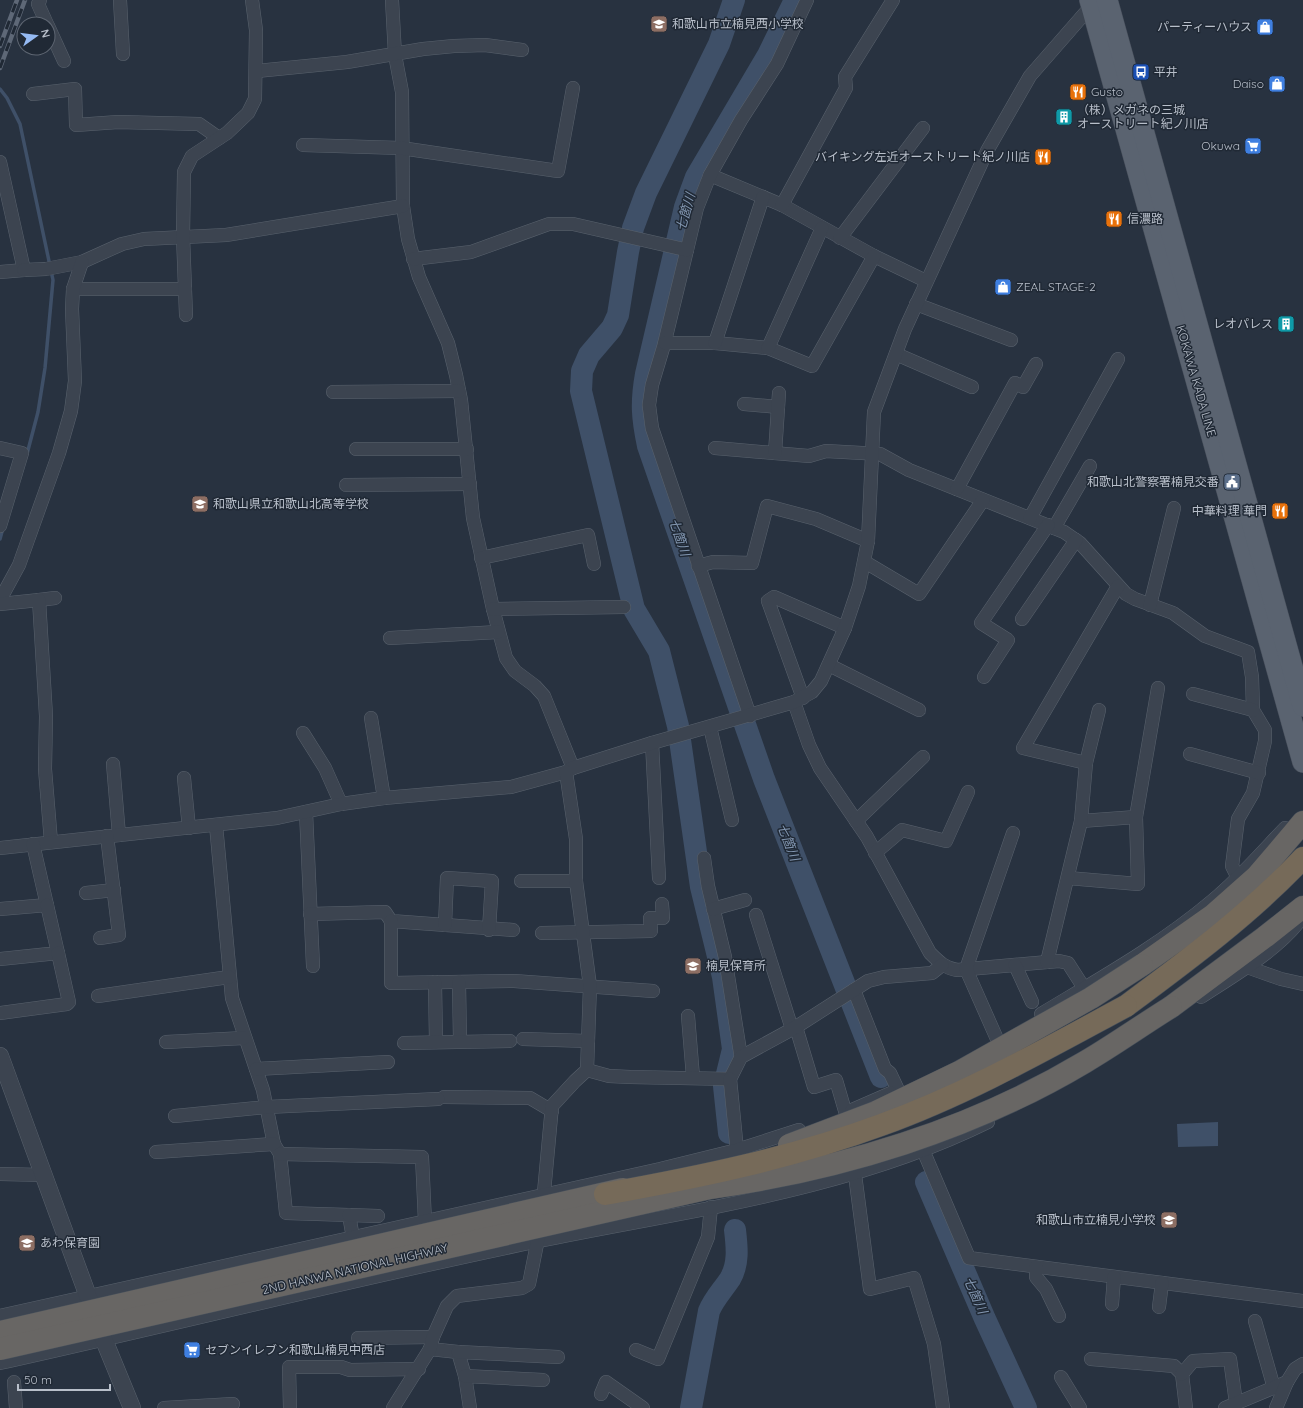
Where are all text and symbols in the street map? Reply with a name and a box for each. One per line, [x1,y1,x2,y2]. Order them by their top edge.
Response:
school or university icon: 和歌山市立楠見西小学校 [649,14,669,34]
north arrow [16,16,56,56]
place label: 和歌山市立楠見西小学校 [672,16,804,31]
shop icon: パーティーハウス [1255,17,1275,37]
place label: パーティーハウス [1157,19,1252,34]
text: N [38,28,53,39]
bus stop icon: 平井 [1131,62,1151,82]
place label: 平井 [1154,64,1178,79]
shop icon: Daiso [1267,74,1287,94]
place label: Daiso [1233,76,1264,91]
restaurant icon: Gusto [1068,82,1088,102]
place label: Gusto [1091,84,1123,99]
place label: （株）メガネの三城 オーストリート紀ノ川店 [1077,102,1208,131]
building icon: （株）メガネの三城 オーストリート紀ノ川店 [1054,107,1074,127]
supermarket icon: Okuwa [1243,136,1263,156]
place label: Okuwa [1201,138,1240,153]
restaurant icon: バイキング左近オーストリート紀ノ川店 [1033,147,1053,167]
place label: バイキング左近オーストリート紀ノ川店 [815,149,1030,164]
water label: 七箇川 [672,189,699,233]
restaurant icon: 信濃路 [1104,209,1124,229]
place label: 信濃路 [1127,211,1163,226]
shop icon: ZEAL STAGE-2 [993,277,1013,297]
place label: ZEAL STAGE-2 [1016,279,1096,294]
building icon: レオパレス [1276,314,1296,334]
place label: レオパレス [1213,316,1273,331]
street label: KOKAWA KADA LINE [1173,323,1220,439]
public building icon: 和歌山北警察署楠見交番 [1222,472,1242,492]
place label: 和歌山北警察署楠見交番 [1087,474,1219,489]
school or university icon: 和歌山県立和歌山北高等学校 [190,494,210,514]
place label: 和歌山県立和歌山北高等学校 [213,496,369,511]
restaurant icon: 中華料理 華門 [1270,501,1290,521]
place label: 中華料理 華門 [1192,503,1267,518]
water label: 七箇川 [666,516,695,560]
water label: 七箇川 [775,821,804,865]
school or university icon: 楠見保育所 [683,956,703,976]
place label: 楠見保育所 [706,958,766,973]
school or university icon: 和歌山市立楠見小学校 [1159,1210,1179,1230]
place label: 和歌山市立楠見小学校 [1036,1212,1156,1227]
school or university icon: あわ保育園 [17,1233,37,1253]
place label: あわ保育園 [40,1235,100,1250]
street label: 2ND HANWA NATIONAL HIGHWAY [261,1240,450,1297]
water label: 七箇川 [961,1274,992,1318]
supermarket icon: セブンイレブン和歌山楠見中西店 [182,1340,202,1360]
place label: セブンイレブン和歌山楠見中西店 [205,1342,385,1357]
scale bar [18,1366,110,1392]
text: 50 m [24,1372,52,1387]

